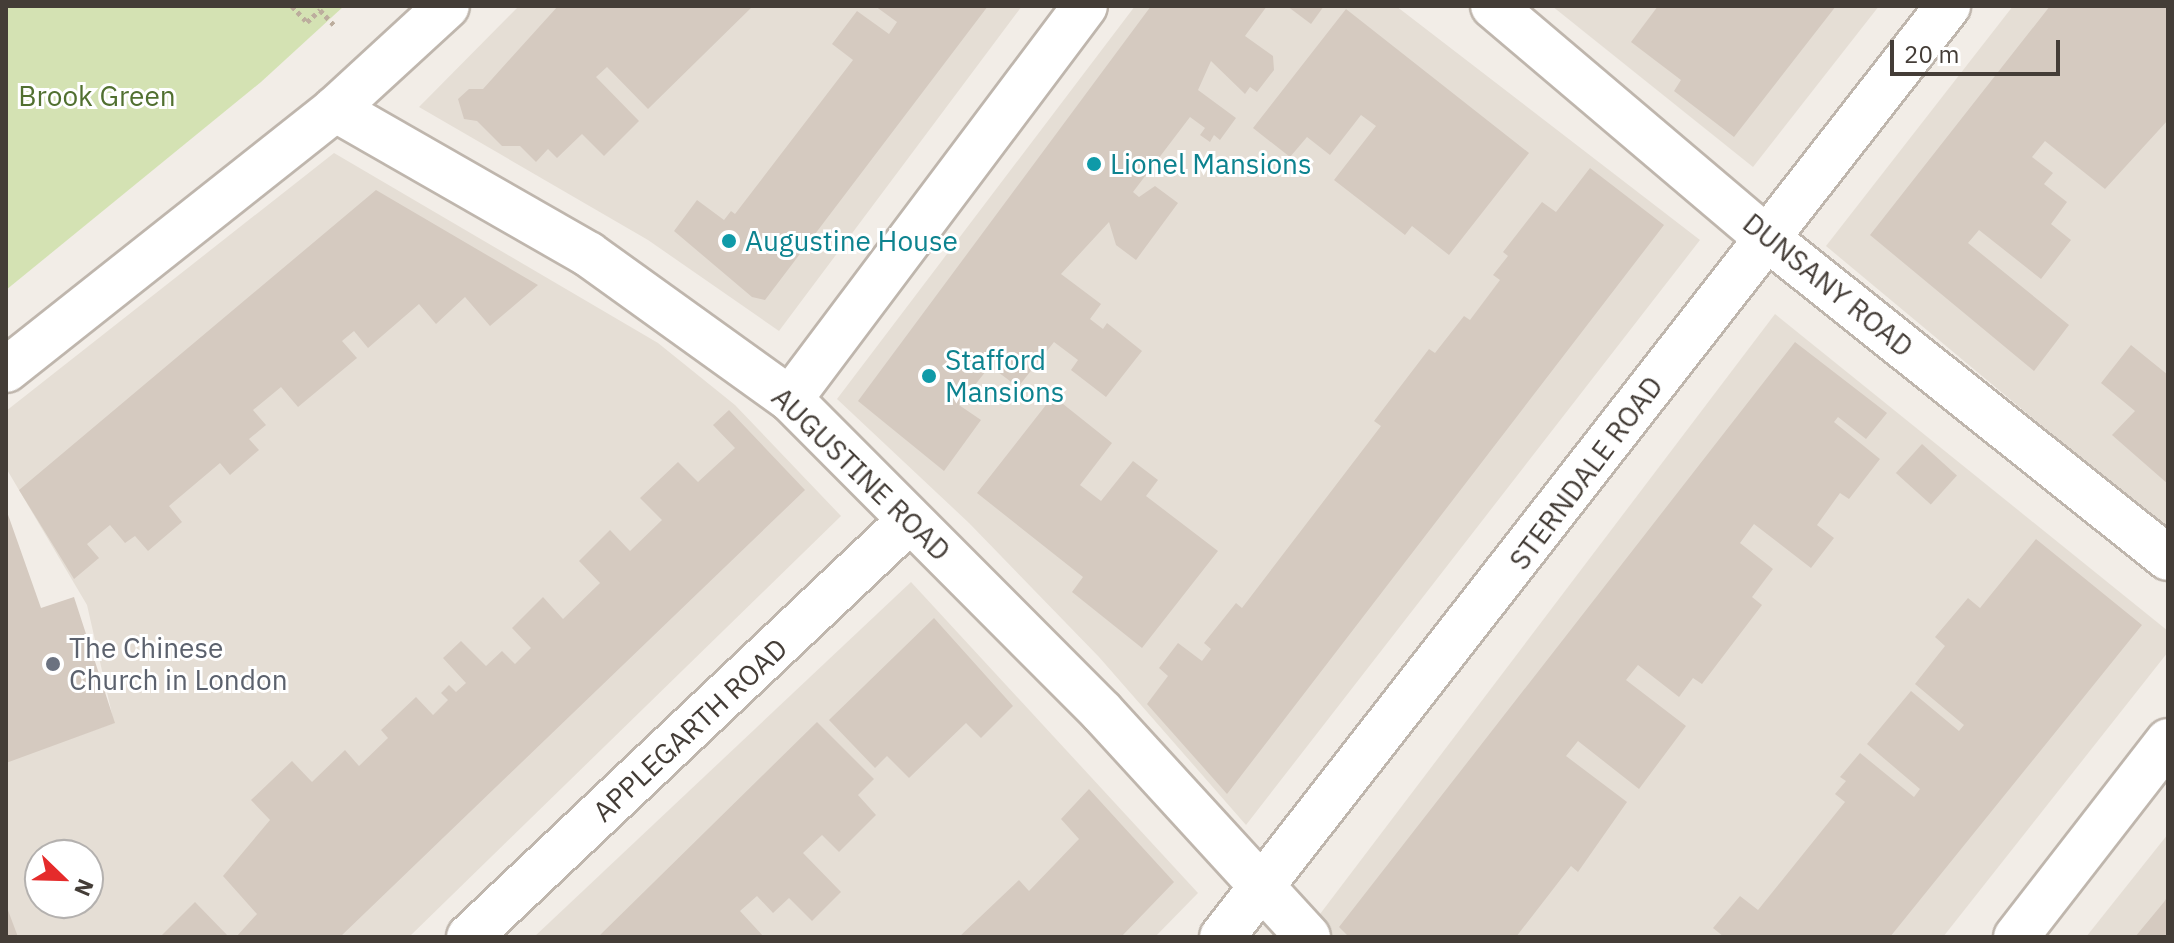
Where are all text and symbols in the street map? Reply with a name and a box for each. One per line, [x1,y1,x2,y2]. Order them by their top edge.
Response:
scale bar [1894,24,2064,74]
text: 20 m [1904,38,1959,70]
park label: Brook Green [18,79,176,113]
place label: Lionel Mansions [1110,147,1312,181]
marker: Lionel Mansions [1085,155,1103,173]
street label: DUNSANY ROAD [1736,206,1920,364]
place label: Augustine House [745,224,958,258]
marker: Augustine House [720,232,738,250]
place label: Stafford Mansions [945,343,1064,409]
marker: Stafford Mansions [920,367,938,385]
street label: STERNDALE ROAD [1502,370,1670,576]
street label: AUGUSTINE ROAD [765,380,957,568]
place label: The Chinese Church in London [69,631,288,697]
street label: APPLEGARTH ROAD [586,631,794,829]
marker: The Chinese Church in London [44,655,62,673]
north arrow [24,839,104,919]
text: N [68,875,101,901]

